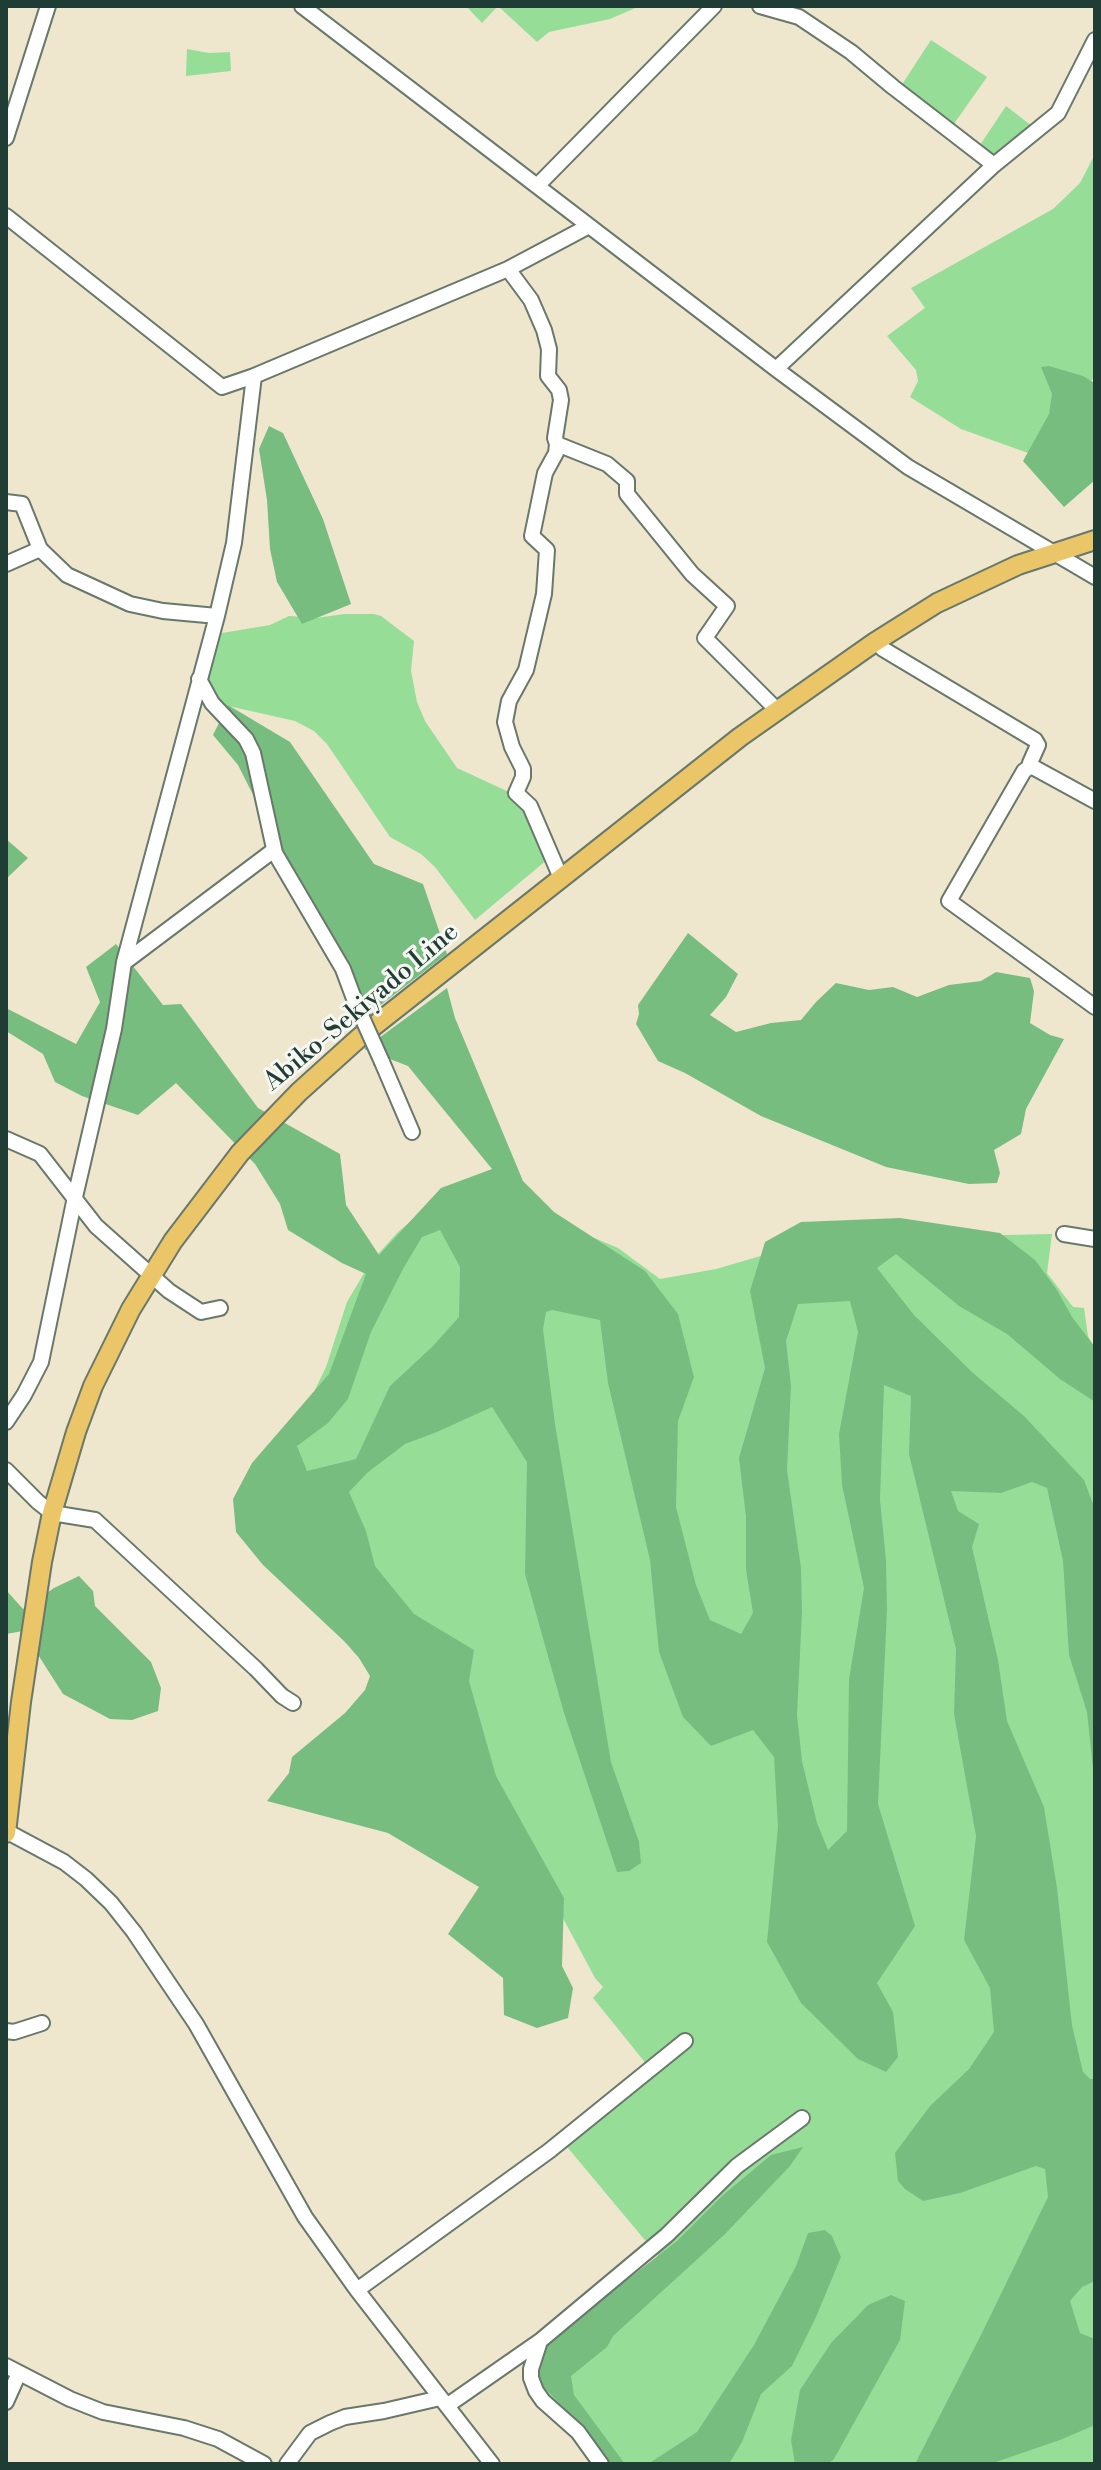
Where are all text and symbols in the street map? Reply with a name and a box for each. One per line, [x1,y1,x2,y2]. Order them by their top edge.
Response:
street label: Abiko-Sekiyado Line [258,917,466,1099]

